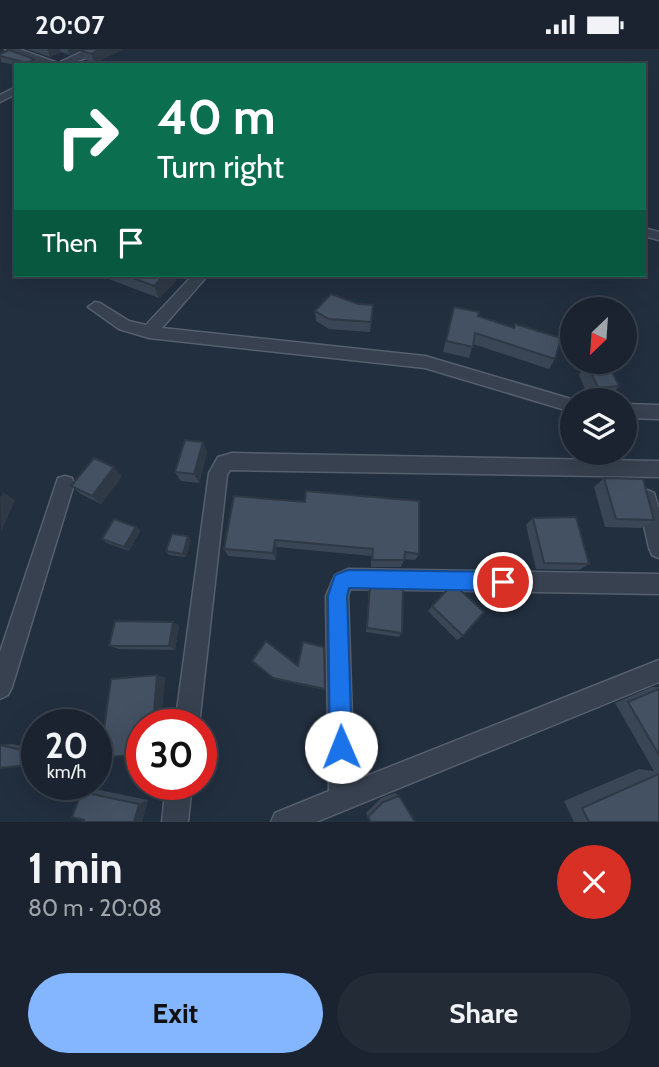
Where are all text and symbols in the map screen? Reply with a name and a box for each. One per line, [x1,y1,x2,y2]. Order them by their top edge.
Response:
text: 20:07 [35,9,105,41]
text: 40 m [157,87,276,146]
icon: right [42,91,133,182]
text: Turn right [157,147,284,186]
icon: arrive [112,224,150,262]
text: Then [42,227,98,259]
north arrow [560,297,637,375]
map controls [560,297,637,465]
button: layers [560,388,637,465]
pin [473,552,533,612]
icon: arrive [484,563,522,601]
speed limit sign: 30 [126,709,217,800]
position arrow [304,710,378,784]
text: 20 [45,724,88,767]
text: km/h [47,761,86,783]
text: 1 min [28,842,123,894]
button: close [557,845,631,919]
text: 80 m · 20:08 [28,894,162,922]
button: Exit [28,973,323,1053]
button: Share [337,973,631,1053]

